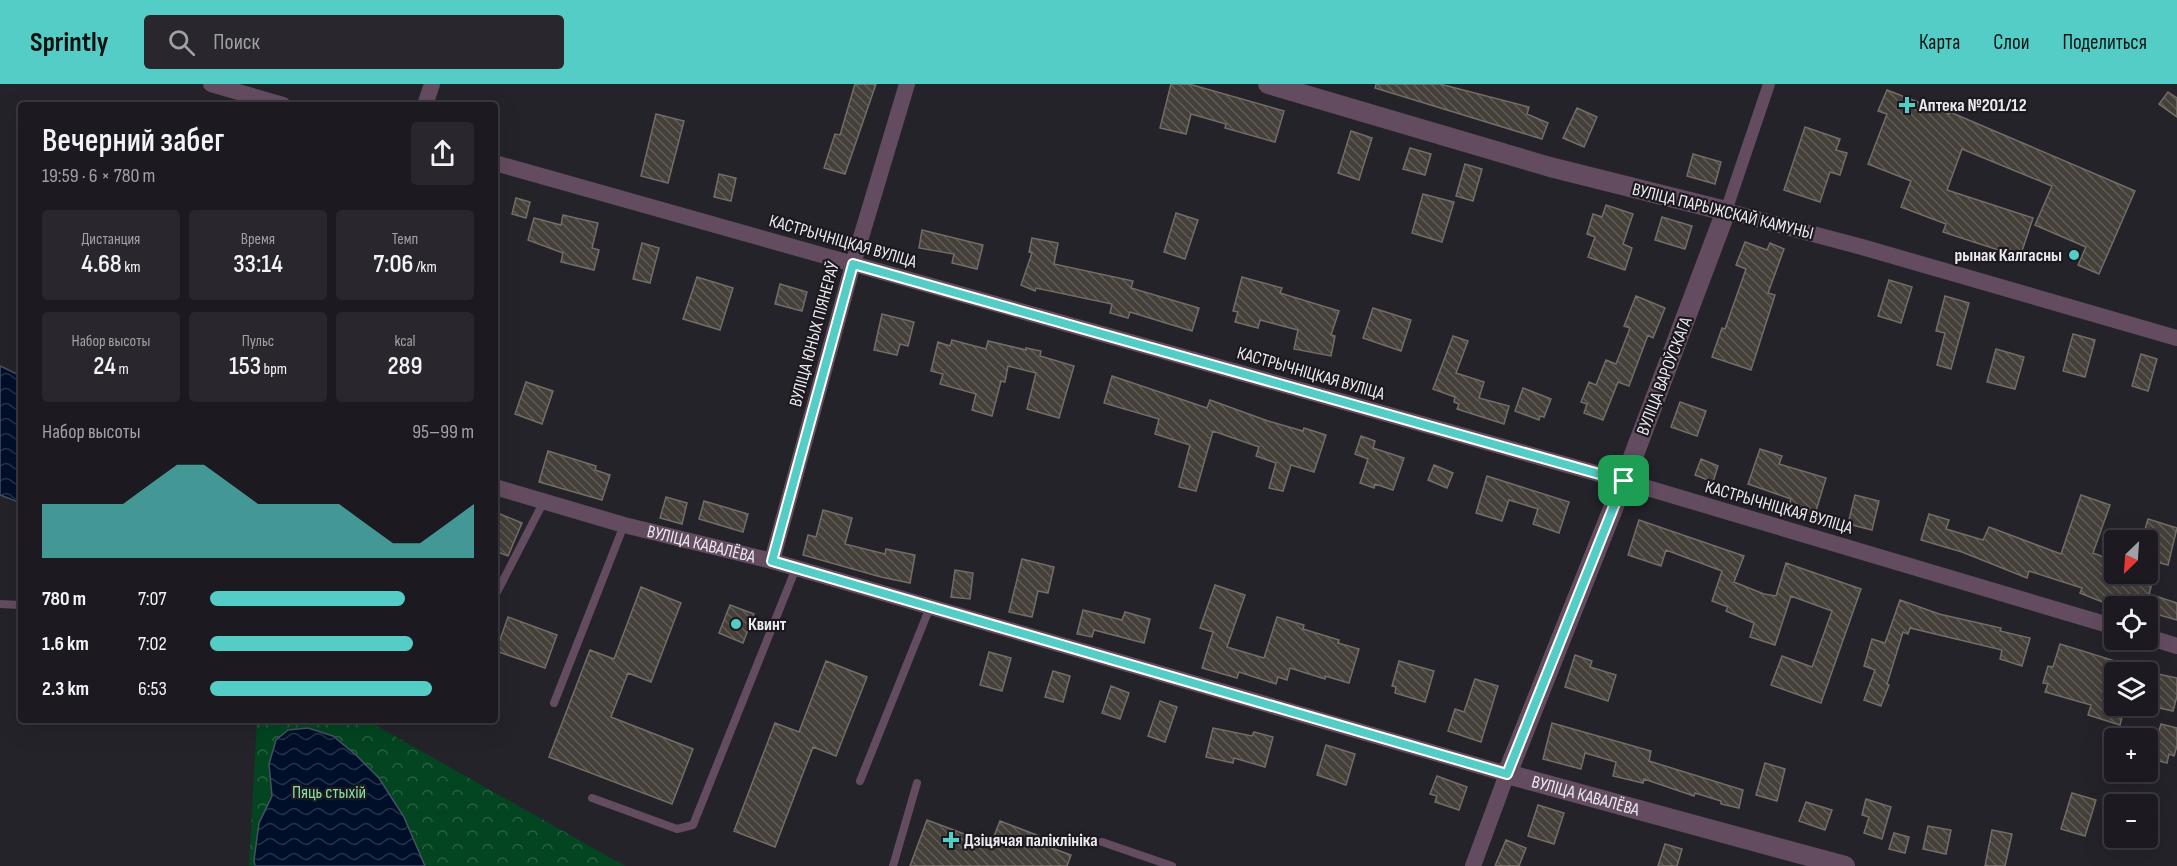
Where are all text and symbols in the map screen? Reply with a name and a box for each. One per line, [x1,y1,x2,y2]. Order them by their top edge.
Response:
search box [144,15,564,69]
text: Sprintly [30,26,108,59]
icon: search [165,26,198,59]
text: Поиск [213,29,260,56]
text: Карта [1919,30,1960,55]
text: Слои [1993,30,2029,55]
text: Поделиться [2062,30,2147,55]
place label: Аптека №201/12 [1918,95,2027,116]
marker: Аптека №201/12 [1900,98,1914,112]
text: Вечерний забег [42,121,224,161]
button: share [411,122,474,185]
text: 19:59 · 6 × 780 m [42,164,155,188]
street label: ВУЛІЦА ПАРЫЖСКАЙ КАМУНЫ [1630,179,1816,244]
street label: КАСТРЫЧНІЦКАЯ ВУЛІЦА [767,210,919,273]
text: Дистанция [82,230,140,249]
text: Время [241,230,275,249]
text: Темп [392,230,418,249]
place label: рынак Калгасны [1955,245,2062,266]
marker: рынак Калгасны [2067,248,2081,262]
text: 4.68 [81,249,122,280]
text: 33:14 [233,249,283,280]
text: 7:06 [373,249,413,280]
text: km [122,258,141,277]
text: /km [413,258,437,277]
street label: ВУЛІЦА ЮНЫХ ПІЯНЕРАЎ [785,259,844,409]
street label: ВУЛІЦА ВАРОЎСКАГА [1632,314,1697,438]
text: Набор высоты [72,332,150,351]
text: Пульс [242,332,274,351]
text: kcal [394,332,416,351]
street label: КАСТРЫЧНІЦКАЯ ВУЛІЦА [1235,342,1387,405]
text: 24 [93,351,116,382]
text: 153 [229,351,261,382]
text: 289 [388,351,423,382]
text: m [116,360,129,379]
text: bpm [261,360,287,379]
text: Набор высоты [42,420,141,444]
text: 95–99 m [412,420,474,444]
pin [1598,455,1649,506]
icon: arrive [1607,464,1640,497]
street label: КАСТРЫЧНІЦКАЯ ВУЛІЦА [1703,476,1855,539]
street label: ВУЛІЦА КАВАЛЁВА [645,521,758,568]
north arrow [2104,530,2158,584]
map controls [2104,530,2158,848]
text: 780 m [42,587,86,611]
text: 7:07 [138,587,167,611]
button: locate [2104,596,2158,650]
place label: Квинт [748,614,787,635]
marker: Квинт [729,617,743,631]
text: 1.6 km [42,632,89,656]
text: 7:02 [138,632,167,656]
button: layers [2104,662,2158,716]
text: 2.3 km [42,677,89,701]
text: 6:53 [138,677,167,701]
button: + [2104,728,2158,782]
street label: ВУЛІЦА КАВАЛЁВА [1529,771,1642,821]
park label: Пяць стыхій [292,782,366,803]
button: − [2104,794,2158,848]
place label: Дзіцячая паліклініка [964,830,1098,851]
marker: Дзіцячая паліклініка [942,831,960,849]

